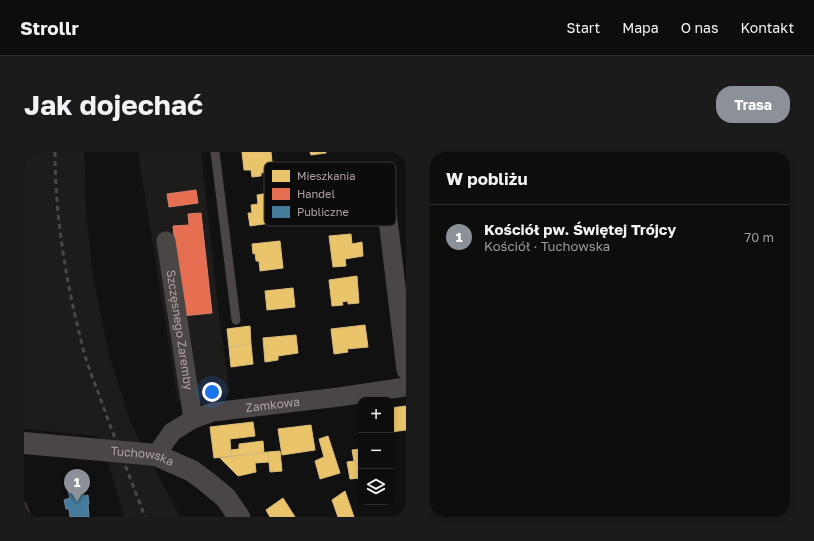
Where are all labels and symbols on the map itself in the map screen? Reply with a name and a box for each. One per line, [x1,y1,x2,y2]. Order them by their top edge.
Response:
legend [264,162,396,226]
text: Mieszkania [297,169,355,182]
text: Handel [297,187,335,200]
text: Publiczne [297,205,349,218]
street label: Szczęsnego Zaremby [163,269,197,391]
your location [202,382,222,402]
street label: Zamkowa [245,394,301,415]
street label: Tuchowska [110,443,176,469]
pin: 1 [64,469,90,502]

